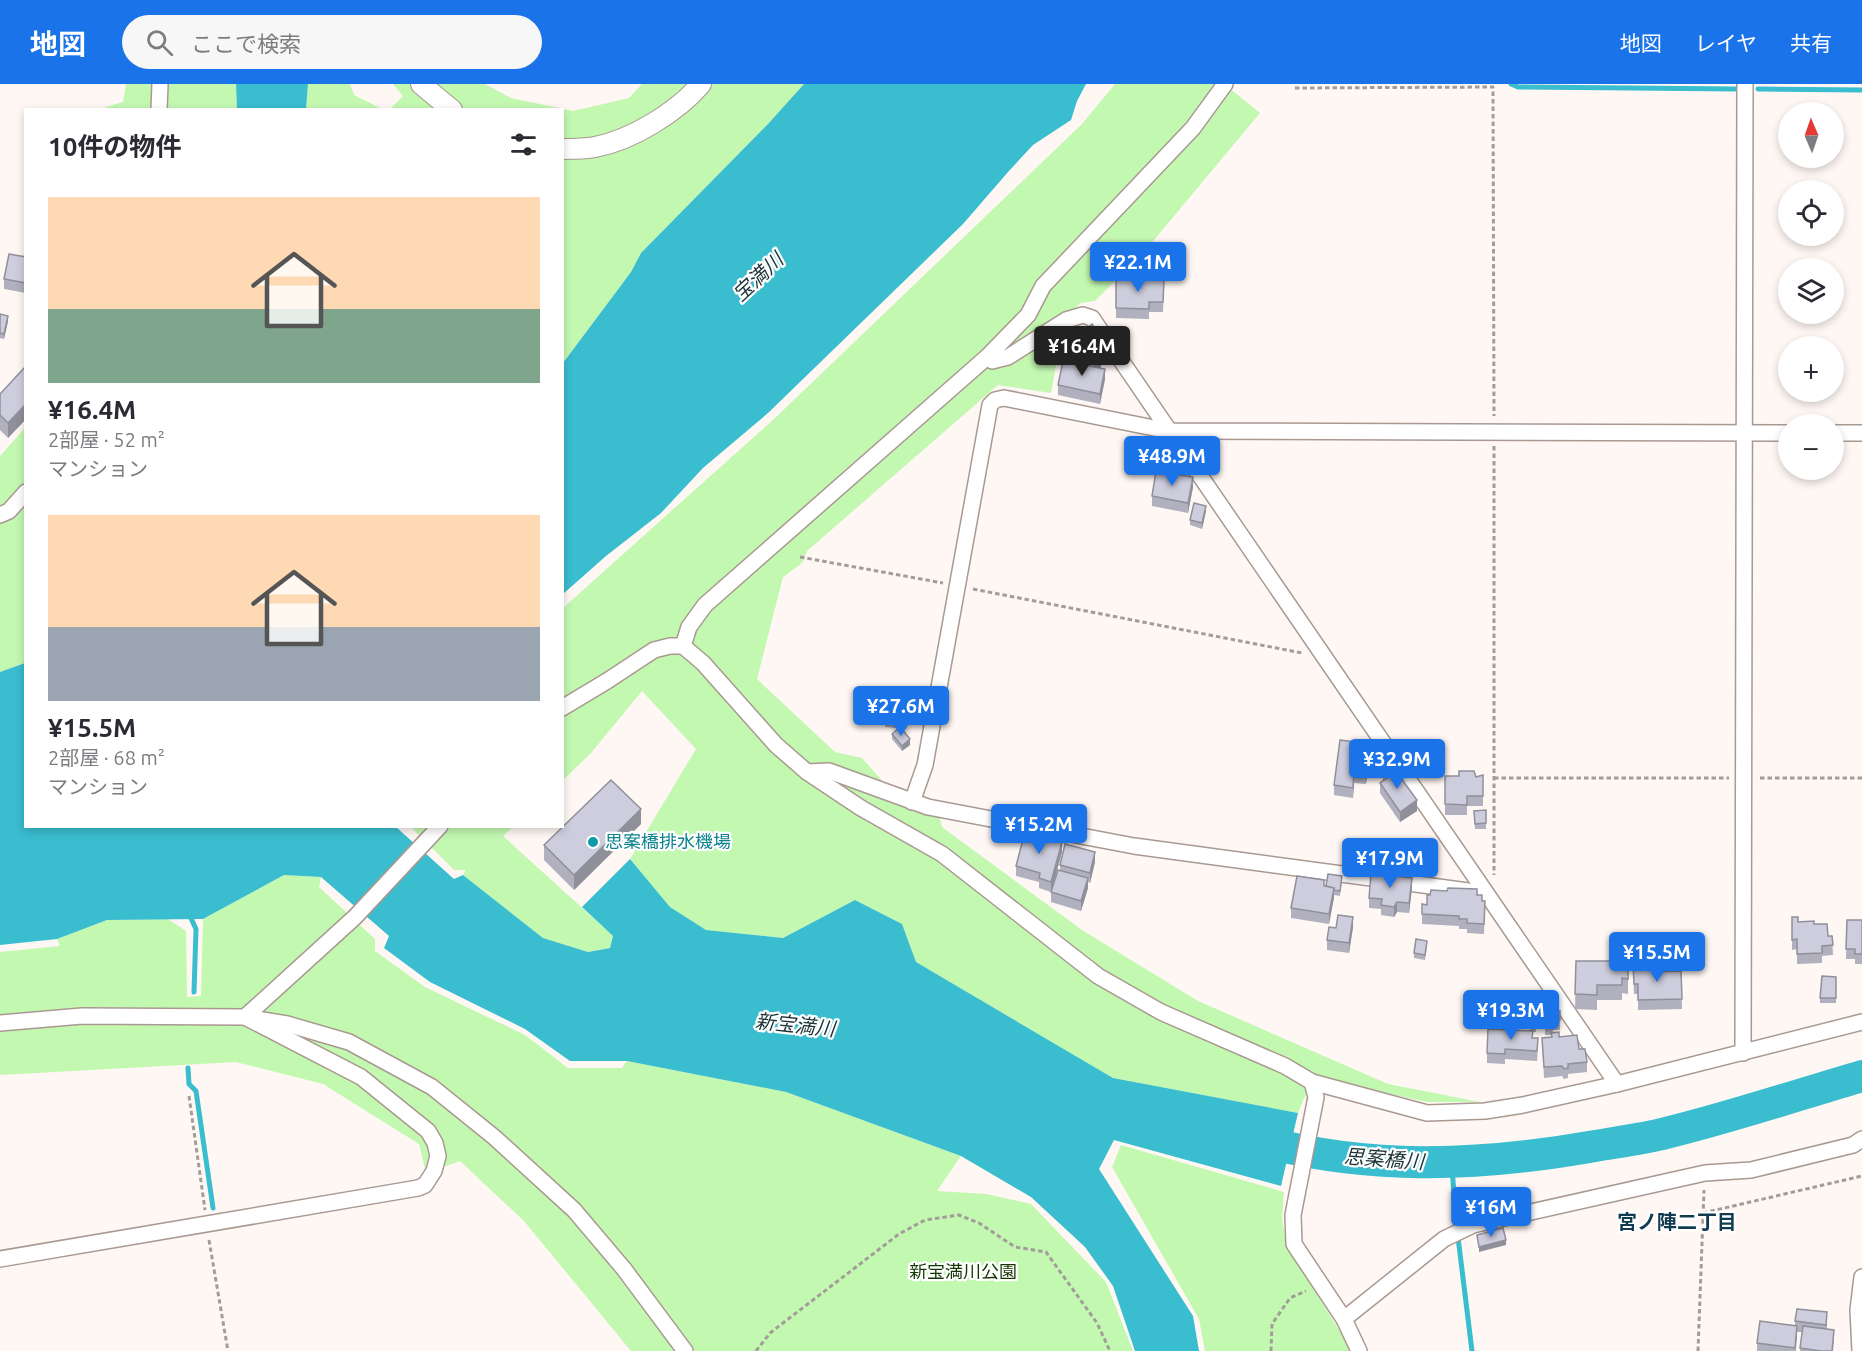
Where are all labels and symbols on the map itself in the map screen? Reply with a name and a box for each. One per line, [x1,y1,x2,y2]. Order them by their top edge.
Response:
north arrow [1778,102,1844,168]
pin: ¥22.1M [1089,242,1187,293]
water label: 宝満川 [728,246,789,306]
pin: ¥16.4M [1033,326,1131,377]
pin: ¥48.9M [1123,436,1221,487]
pin: ¥27.6M [852,686,950,737]
pin: ¥32.9M [1348,739,1446,790]
pin: ¥15.2M [990,804,1088,855]
place label: 思案橋排水機場 [605,831,731,851]
marker: 思案橋排水機場 [586,835,600,849]
pin: ¥17.9M [1341,838,1439,889]
pin: ¥15.5M [1608,932,1706,983]
pin: ¥19.3M [1462,990,1560,1041]
water label: 新宝満川 [754,1009,838,1040]
water label: 思案橋川 [1343,1144,1427,1173]
pin: ¥16M [1455,1187,1527,1238]
district label: 宮ノ陣二丁目 [1617,1210,1737,1233]
park label: 新宝満川公園 [909,1261,1017,1281]

